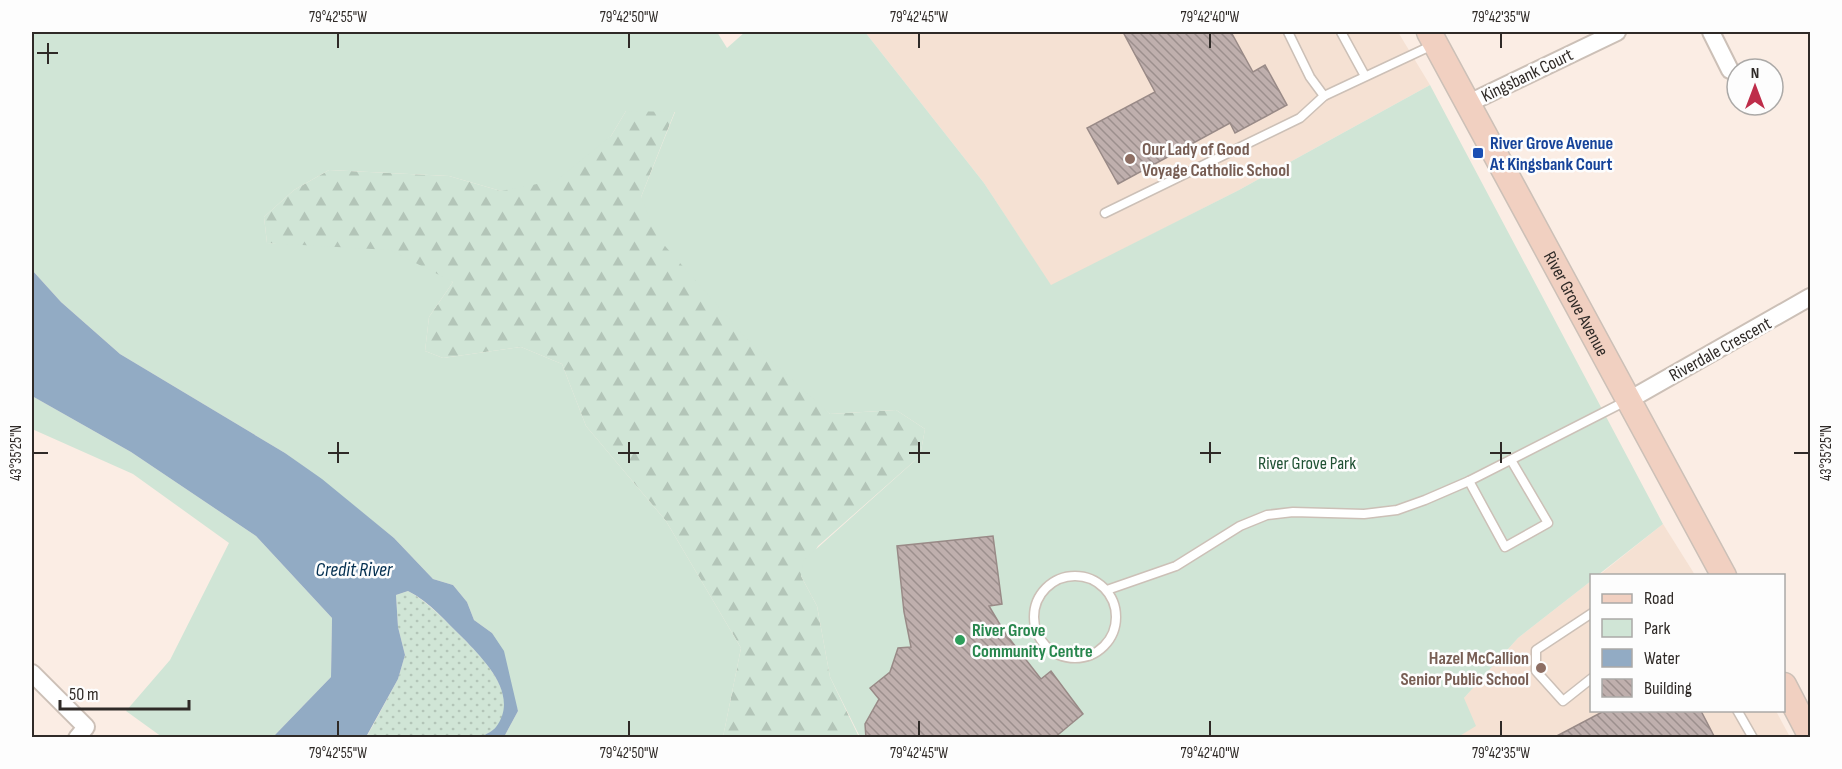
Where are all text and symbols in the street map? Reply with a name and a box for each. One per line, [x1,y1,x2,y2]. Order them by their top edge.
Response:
text: 79°42'55"W [309,8,367,27]
text: 79°42'50"W [600,8,658,27]
text: 79°42'45"W [890,8,948,27]
text: 79°42'40"W [1181,8,1240,27]
text: 79°42'35"W [1472,8,1530,27]
street label: Kingsbank Court [1478,44,1577,107]
north arrow [1725,57,1785,117]
text: N [1751,64,1759,83]
place label: River Grove Avenue At Kingsbank Court [1489,133,1613,175]
place label: Our Lady of Good Voyage Catholic School [1142,139,1290,181]
marker: River Grove Avenue At Kingsbank Court [1471,146,1485,160]
marker: Our Lady of Good Voyage Catholic School [1123,152,1137,166]
street label: River Grove Avenue [1539,248,1613,360]
street label: Riverdale Crescent [1666,313,1775,386]
text: 43°35'25"N [7,425,26,481]
text: 43°35'25"N [1817,425,1836,481]
park label: River Grove Park [1258,453,1356,474]
water label: Credit River [316,558,394,582]
legend [1590,574,1785,712]
text: Road [1644,588,1674,609]
text: Park [1644,618,1670,639]
place label: River Grove Community Centre [972,620,1093,662]
marker: River Grove Community Centre [953,633,967,647]
place label: Hazel McCallion Senior Public School [1400,648,1529,690]
text: Water [1644,648,1680,669]
marker: Hazel McCallion Senior Public School [1534,661,1548,675]
scale bar [60,673,189,711]
text: Building [1644,678,1692,699]
text: 50 m [69,684,99,705]
text: 79°42'55"W [309,744,367,763]
text: 79°42'50"W [600,744,658,763]
text: 79°42'45"W [890,744,948,763]
text: 79°42'40"W [1181,744,1240,763]
text: 79°42'35"W [1472,744,1530,763]

